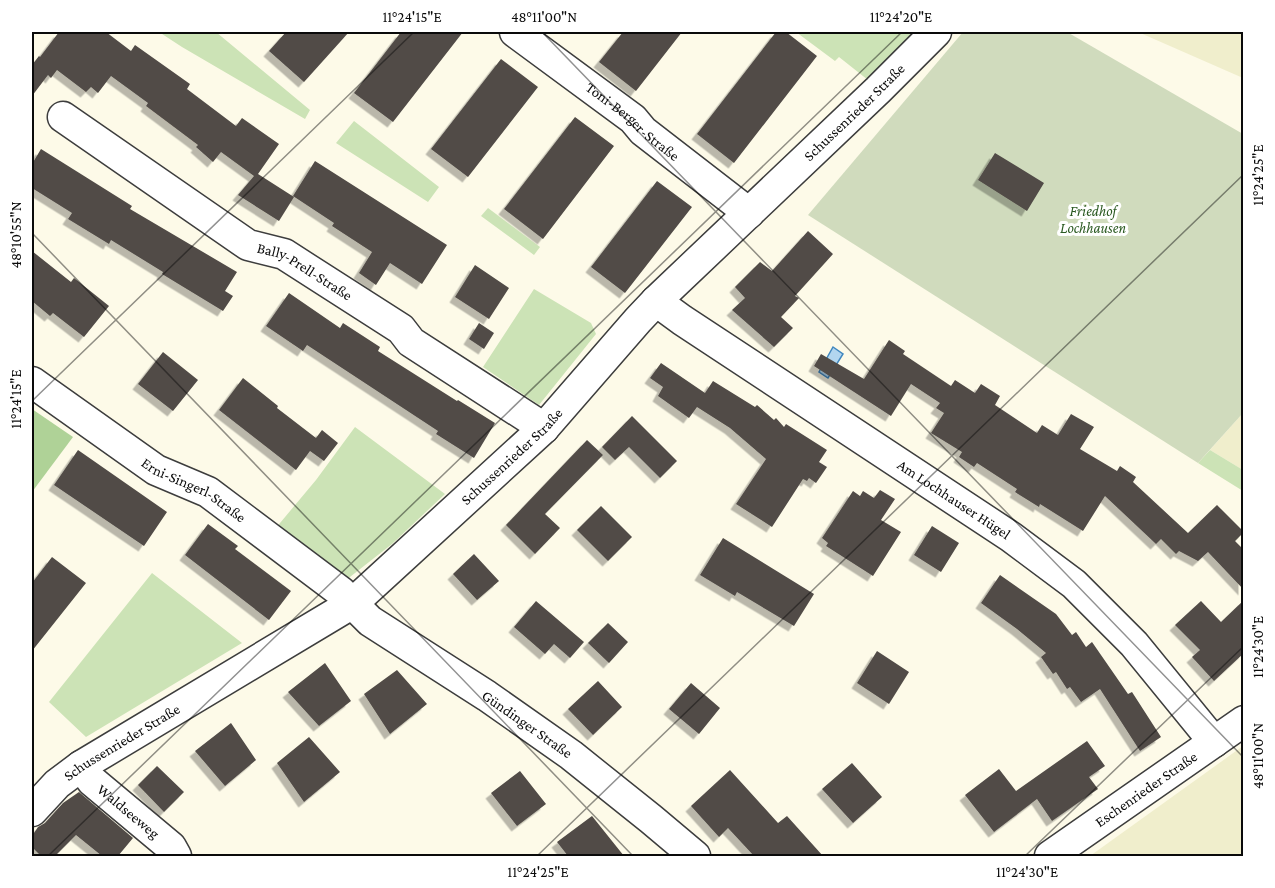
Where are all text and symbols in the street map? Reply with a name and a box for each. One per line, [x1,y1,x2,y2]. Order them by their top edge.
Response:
text: 11°24'15"E [382,9,442,25]
text: 48°11'00"N [511,9,577,25]
text: 11°24'20"E [870,9,932,25]
street label: Schussenrieder Straße [801,60,908,164]
street label: Toni-Berger-Straße [583,79,683,164]
text: 11°24'25"E [1250,144,1266,206]
text: 48°10'55"N [8,201,24,269]
park label: Friedhof Lochhausen [1060,203,1126,236]
street label: Bally-Prell-Straße [255,240,355,304]
text: 11°24'15"E [8,369,24,429]
street label: Schussenrieder Straße [458,405,566,508]
street label: Erni-Singerl-Straße [139,454,249,526]
street label: Am Lochhauser Hügel [895,456,1013,542]
text: 11°24'30"E [1250,616,1266,678]
street label: Gündinger Straße [479,687,576,762]
street label: Schussenrieder Straße [61,700,183,784]
text: 48°11'00"N [1250,723,1266,789]
street label: Eschenrieder Straße [1092,748,1200,830]
street label: Waldseeweg [94,781,163,843]
text: 11°24'25"E [507,864,569,880]
text: 11°24'30"E [996,864,1058,880]

